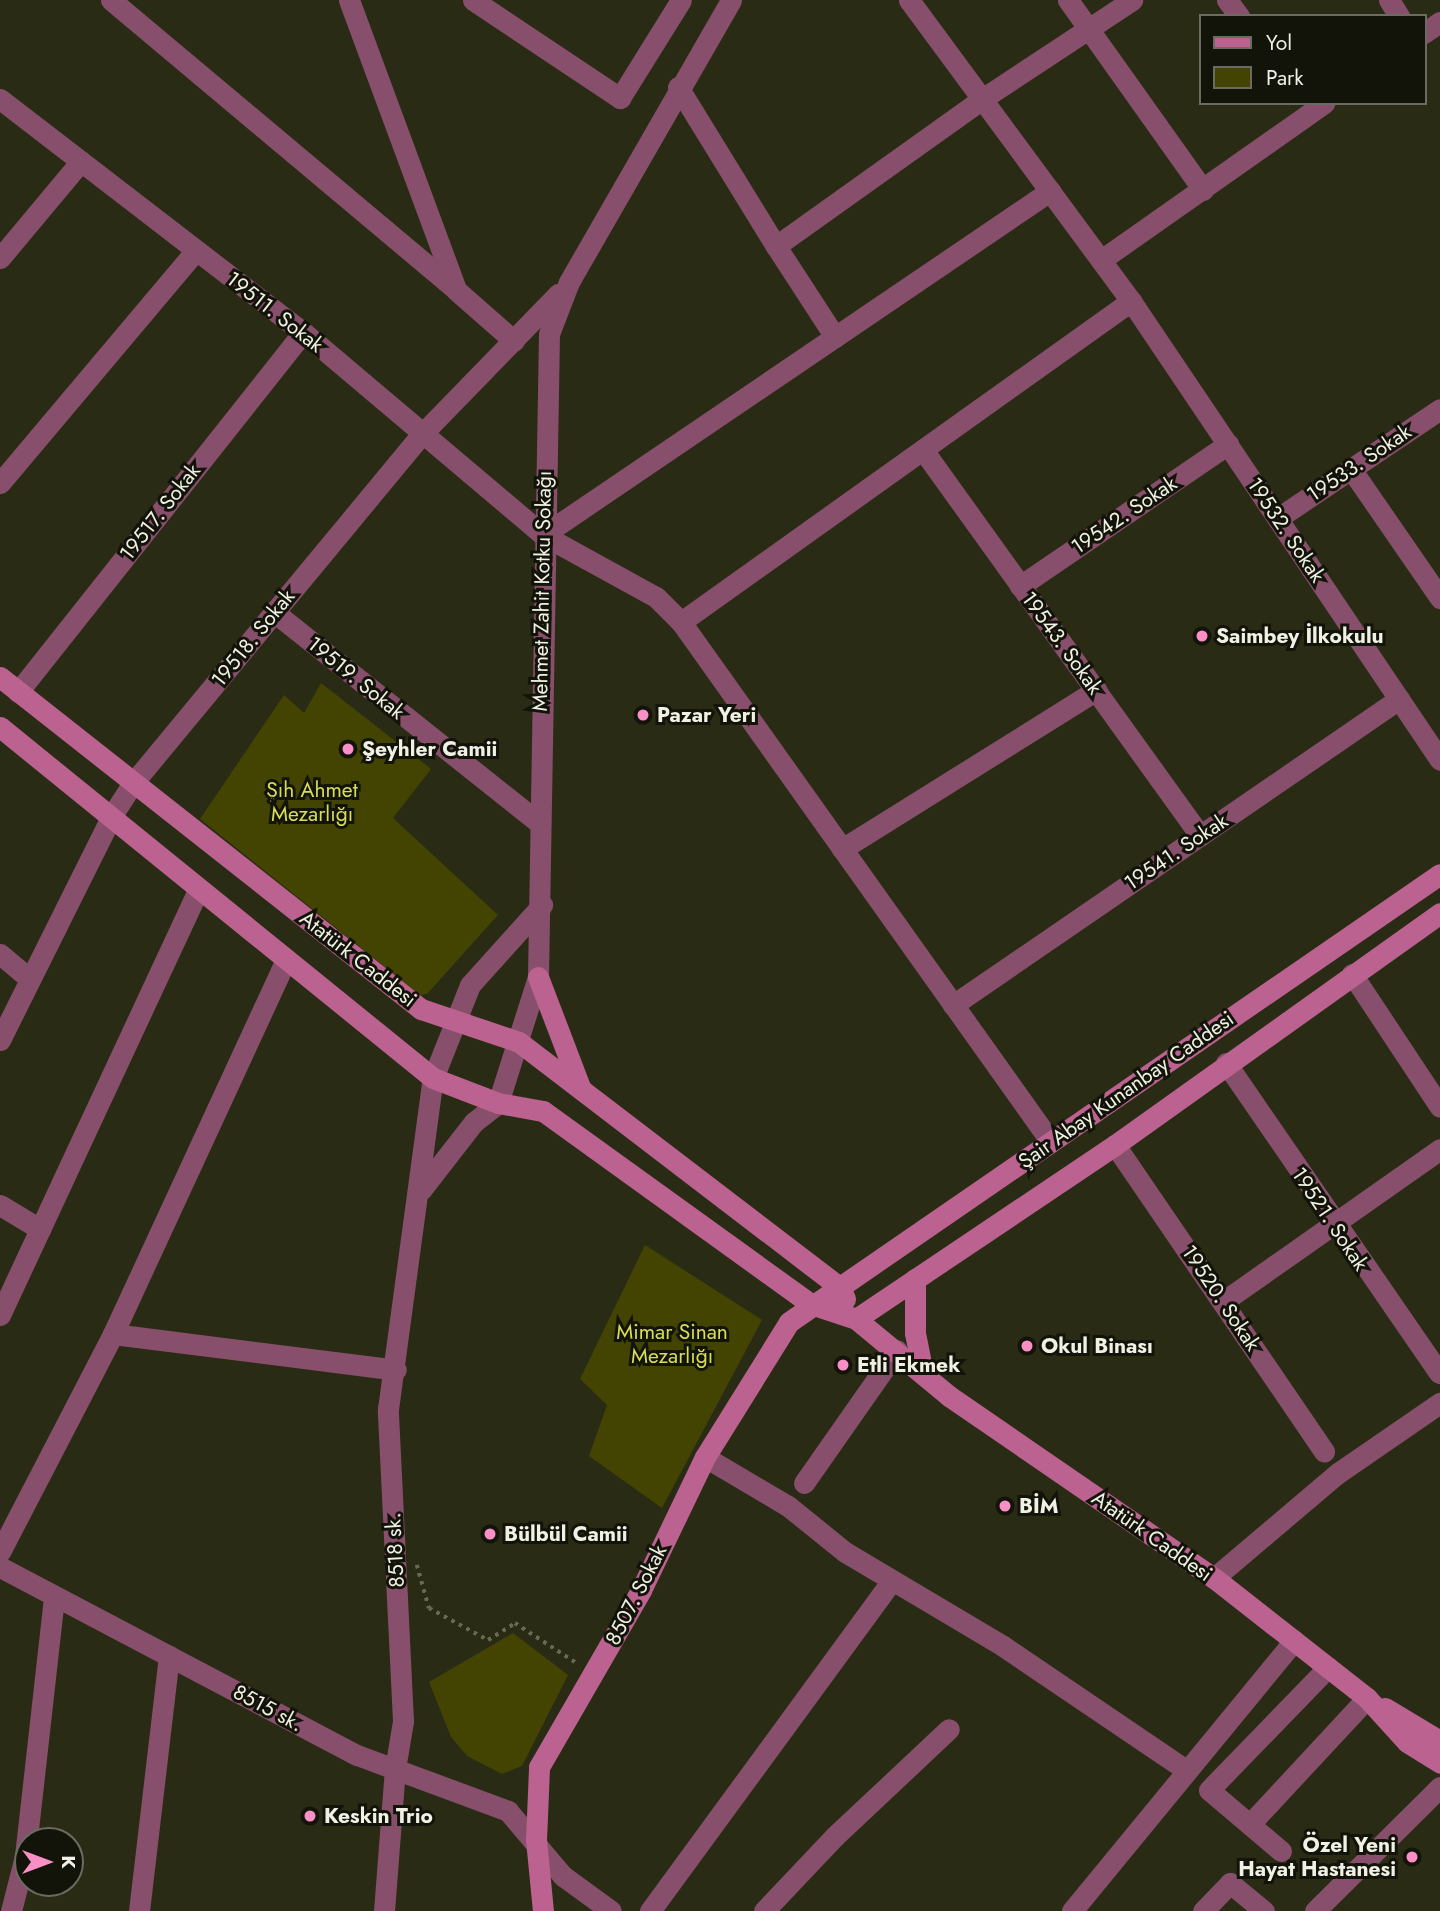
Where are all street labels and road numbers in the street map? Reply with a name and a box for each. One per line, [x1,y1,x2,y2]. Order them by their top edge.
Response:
street label: 19511. Sokak [221,266,329,358]
street label: 19533. Sokak [1302,419,1416,507]
street label: 19517. Sokak [114,459,206,565]
street label: Mehmet Zahit Kotku Sokağı [527,471,557,711]
street label: 19542. Sokak [1066,471,1182,559]
street label: 19532. Sokak [1242,473,1330,587]
street label: 19518. Sokak [206,584,300,692]
street label: 19543. Sokak [1016,587,1108,699]
street label: 19519. Sokak [302,631,410,725]
street label: 19541. Sokak [1120,808,1232,896]
street label: Atatürk Caddesi [295,906,421,1012]
street label: Şair Abay Kunanbay Caddesi [1014,1006,1238,1174]
street label: 19521. Sokak [1286,1163,1374,1275]
street label: 19520. Sokak [1176,1240,1266,1356]
street label: Atatürk Caddesi [1087,1485,1217,1587]
street label: 8518 sk. [380,1512,410,1588]
street label: 8507. Sokak [600,1541,672,1649]
street label: 8515 sk. [229,1679,307,1737]

